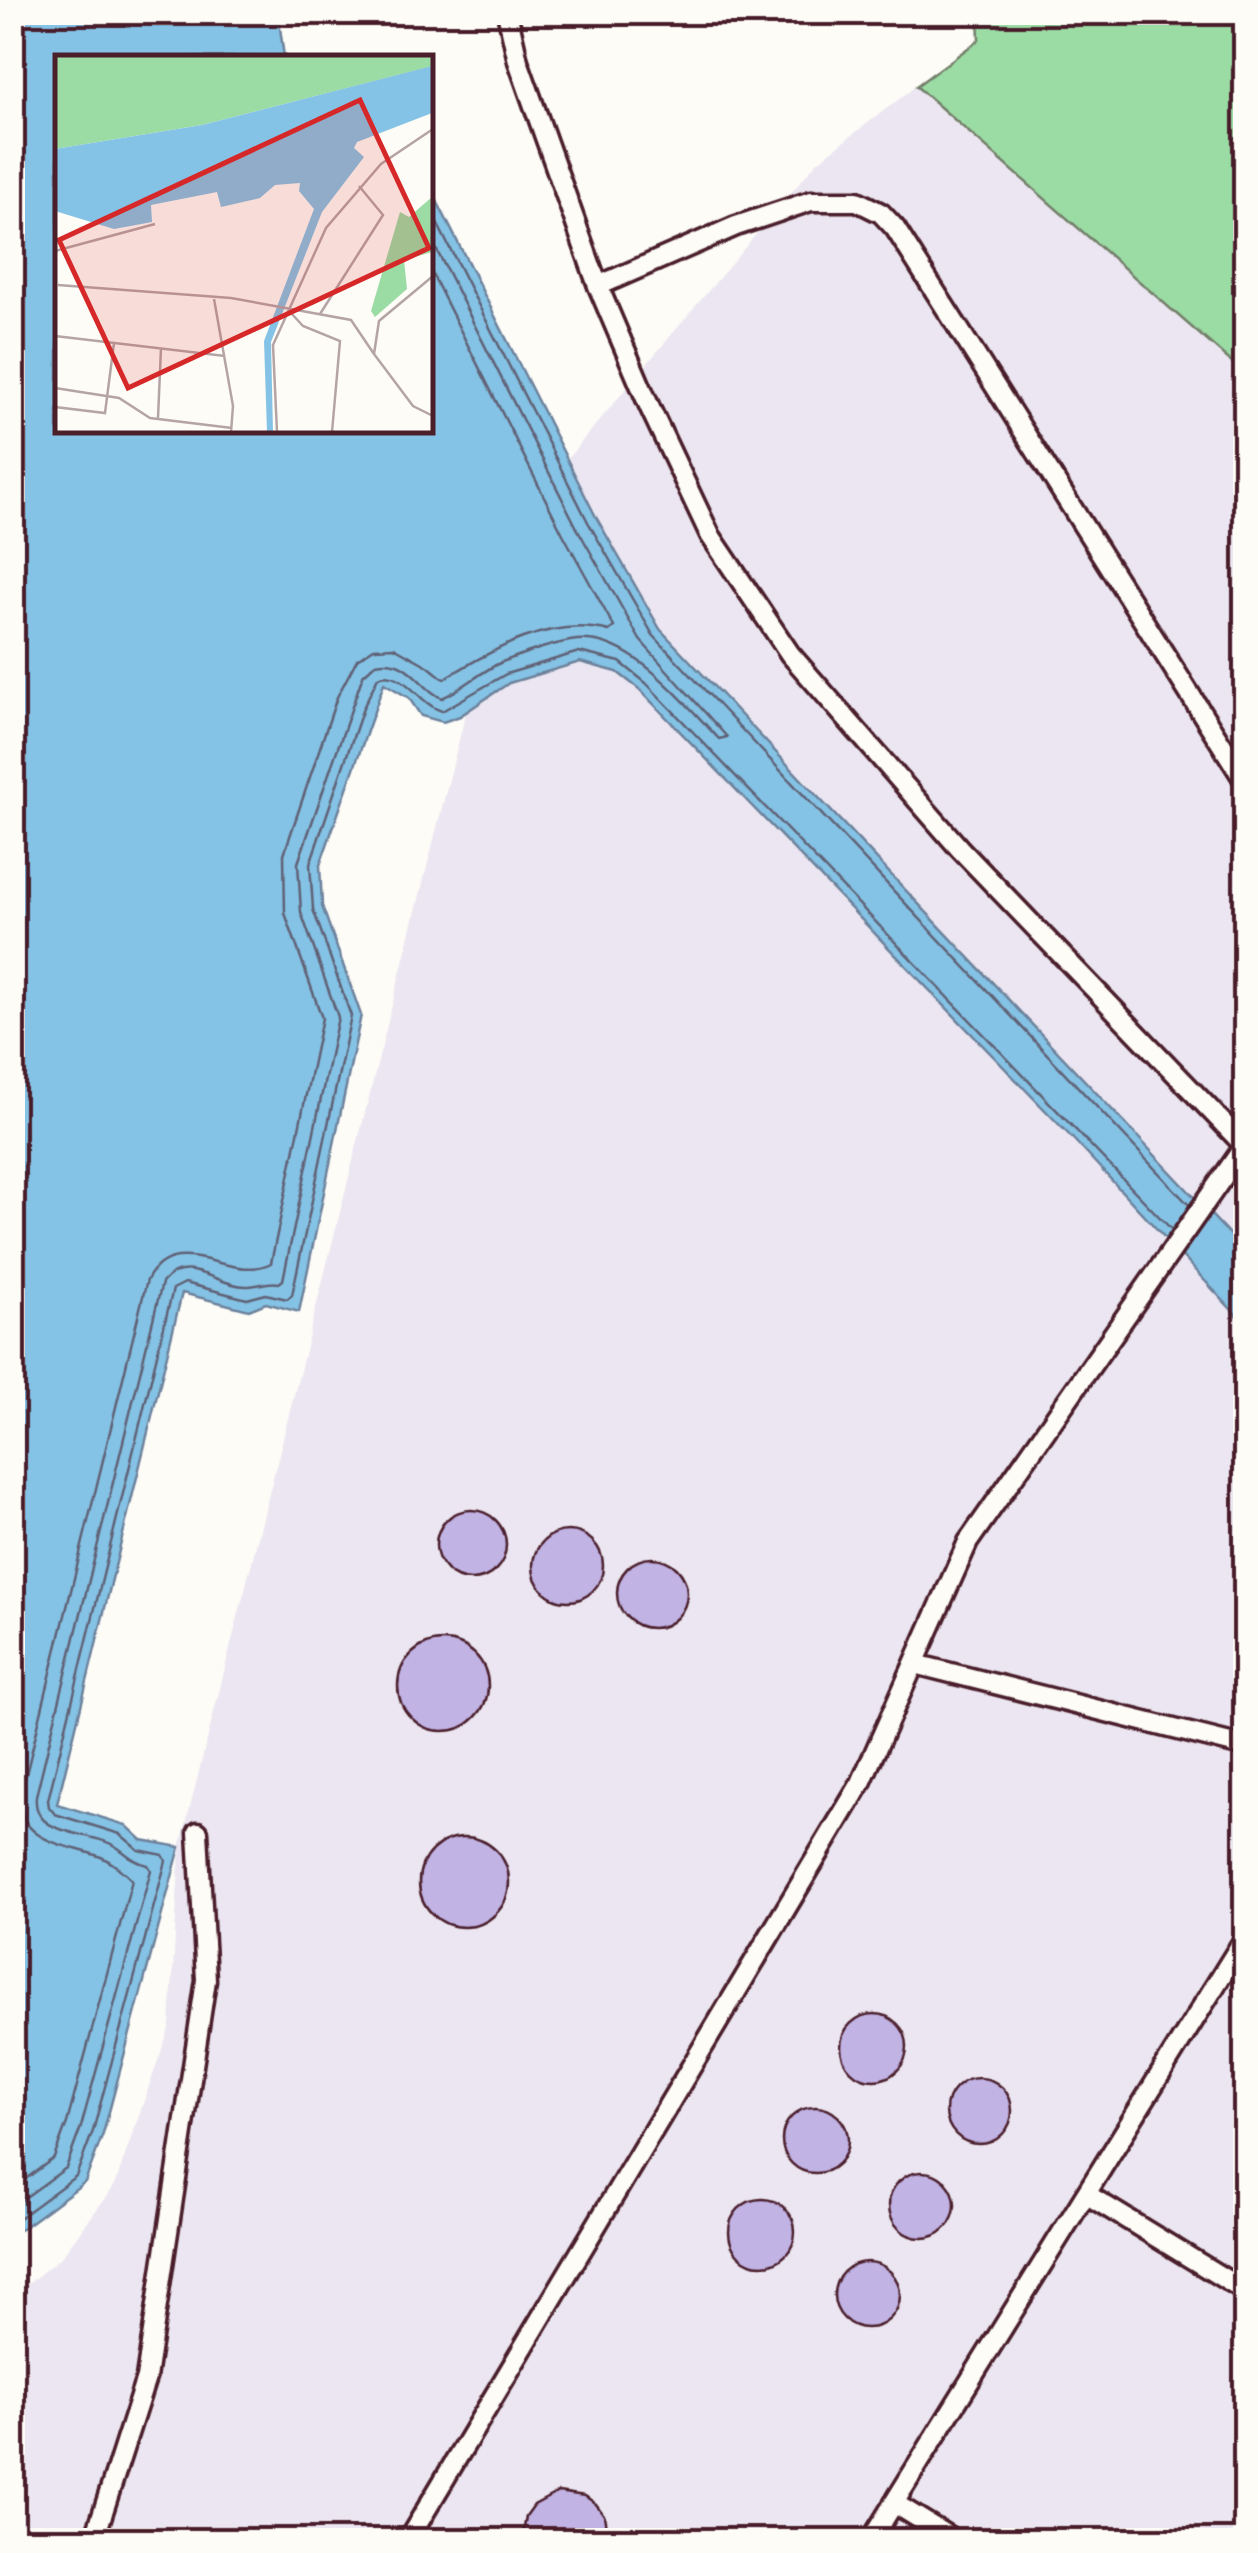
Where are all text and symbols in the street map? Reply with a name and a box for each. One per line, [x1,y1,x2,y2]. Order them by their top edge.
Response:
inset map [55,55,432,432]

